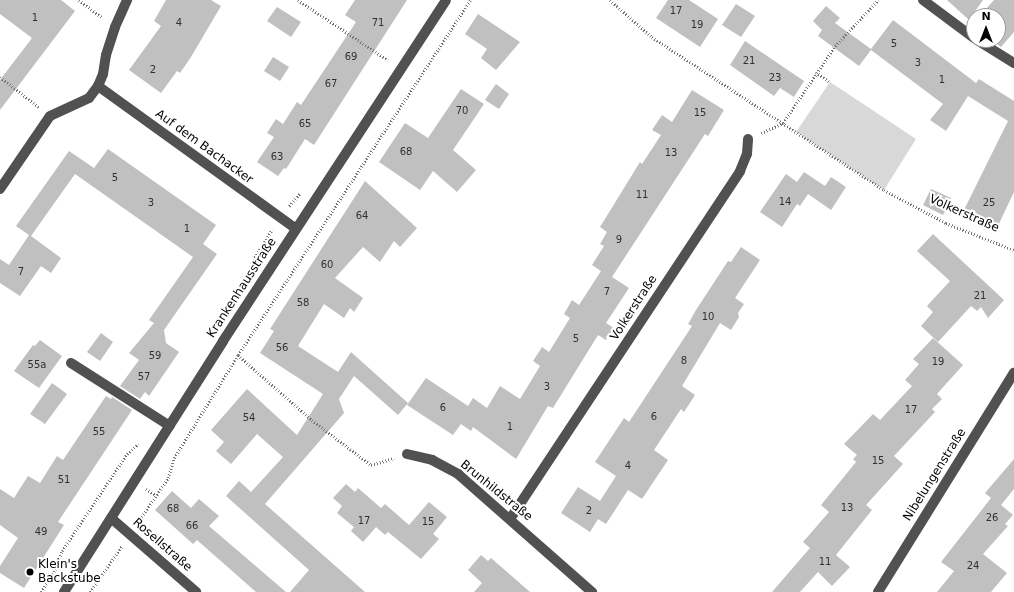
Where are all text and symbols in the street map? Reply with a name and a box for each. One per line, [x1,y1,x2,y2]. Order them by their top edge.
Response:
house number: 17 [670,5,682,17]
north arrow [966,8,1006,48]
text: N [981,10,991,23]
house number: 1 [32,12,38,24]
house number: 4 [176,17,182,29]
house number: 71 [372,17,384,29]
house number: 19 [691,19,703,31]
house number: 5 [891,38,897,50]
house number: 69 [345,51,357,63]
house number: 21 [743,55,755,67]
house number: 3 [915,57,921,69]
house number: 2 [150,64,156,76]
house number: 23 [769,72,781,84]
house number: 1 [939,74,945,86]
house number: 67 [325,78,337,90]
house number: 70 [456,105,468,117]
street label: Auf dem Bachacker [152,107,256,187]
house number: 15 [694,107,706,119]
house number: 65 [299,118,311,130]
house number: 68 [400,146,412,158]
house number: 13 [665,147,677,159]
house number: 63 [271,151,283,163]
house number: 5 [112,172,118,184]
house number: 11 [636,189,648,201]
street label: Volkerstraße [927,192,1001,236]
house number: 14 [779,196,791,208]
house number: 3 [148,197,154,209]
house number: 25 [983,197,995,209]
house number: 64 [356,210,368,222]
house number: 1 [184,223,190,235]
house number: 9 [616,234,622,246]
street label: Krankenhausstraße [204,235,280,341]
house number: 60 [321,259,333,271]
house number: 7 [18,266,24,278]
street label: Volkerstraße [608,273,660,343]
house number: 7 [604,286,610,298]
house number: 21 [974,290,986,302]
house number: 58 [297,297,309,309]
house number: 10 [702,311,714,323]
house number: 5 [573,333,579,345]
house number: 56 [276,342,288,354]
house number: 59 [149,350,161,362]
house number: 8 [681,355,687,367]
house number: 19 [932,356,944,368]
house number: 55a [28,359,46,371]
house number: 57 [138,371,150,383]
house number: 3 [544,381,550,393]
house number: 6 [440,402,446,414]
house number: 17 [905,404,917,416]
house number: 6 [651,411,657,423]
house number: 54 [243,412,255,424]
house number: 1 [507,421,513,433]
house number: 55 [93,426,105,438]
street label: Nibelungenstraße [901,426,969,524]
house number: 15 [872,455,884,467]
street label: Brunhildstraße [457,458,535,524]
house number: 4 [625,460,631,472]
house number: 51 [58,474,70,486]
house number: 13 [841,502,853,514]
house number: 68 [167,503,179,515]
house number: 2 [586,505,592,517]
house number: 26 [986,512,998,524]
street label: Rosellstraße [129,515,195,575]
house number: 17 [358,515,370,527]
house number: 15 [422,516,434,528]
house number: 66 [186,520,198,532]
house number: 49 [35,526,47,538]
house number: 11 [819,556,831,568]
place label: Klein's Backstube [38,558,101,586]
house number: 24 [967,560,979,572]
marker: Klein's Backstube [25,567,35,577]

